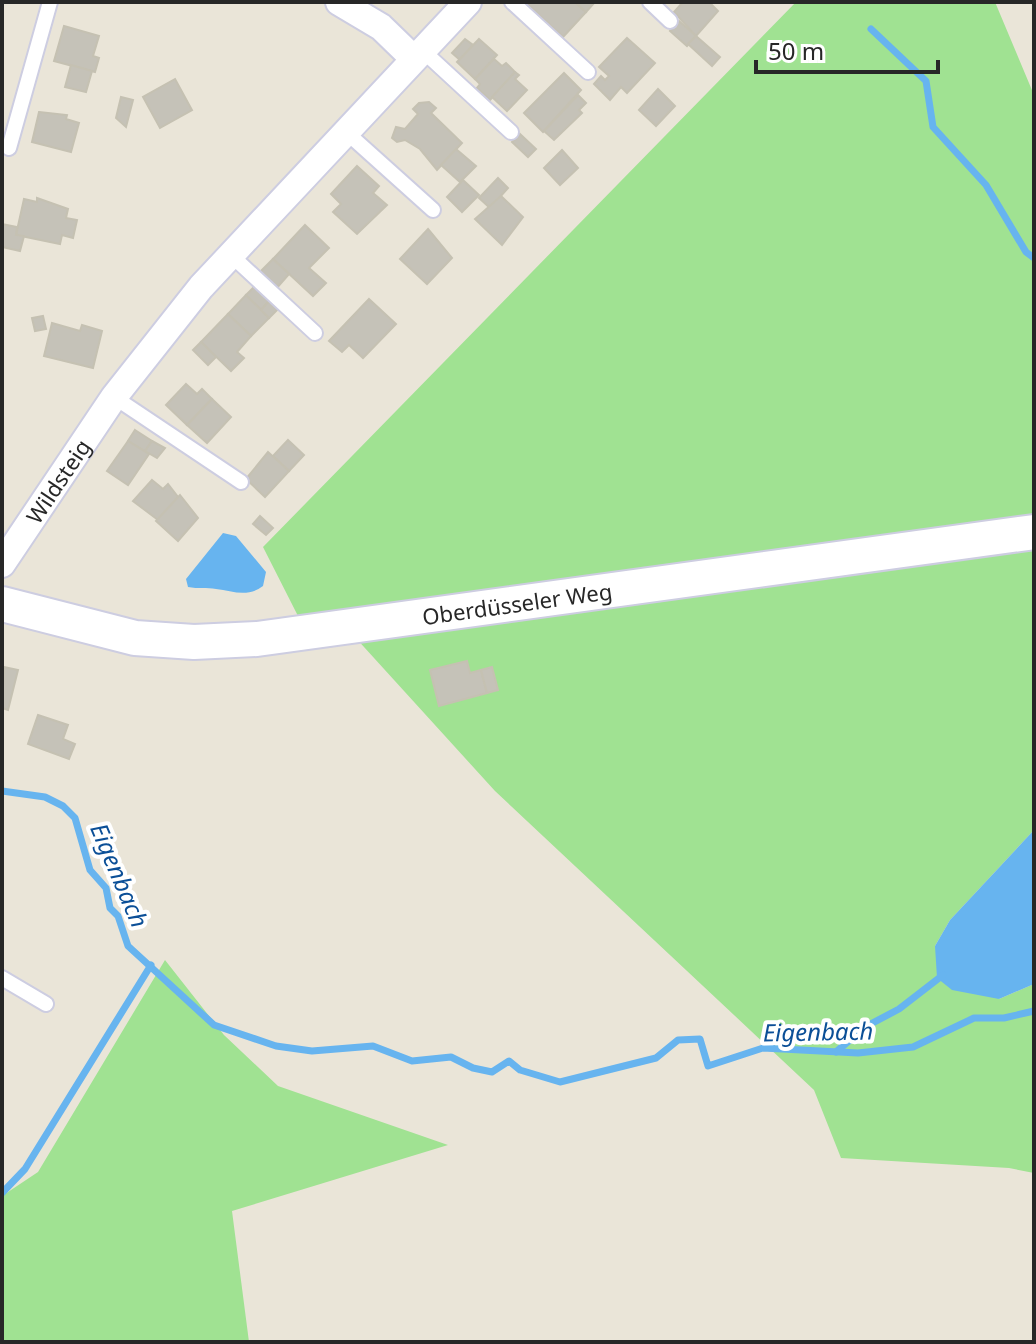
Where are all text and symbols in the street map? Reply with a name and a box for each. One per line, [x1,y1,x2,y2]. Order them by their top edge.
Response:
scale bar [756,24,938,74]
text: 50 m [768,34,824,67]
street label: Wildsteig [19,433,97,529]
street label: Oberdüsseler Weg [420,575,614,631]
water label: Eigenbach [83,818,157,932]
water label: Eigenbach [762,1014,874,1048]

